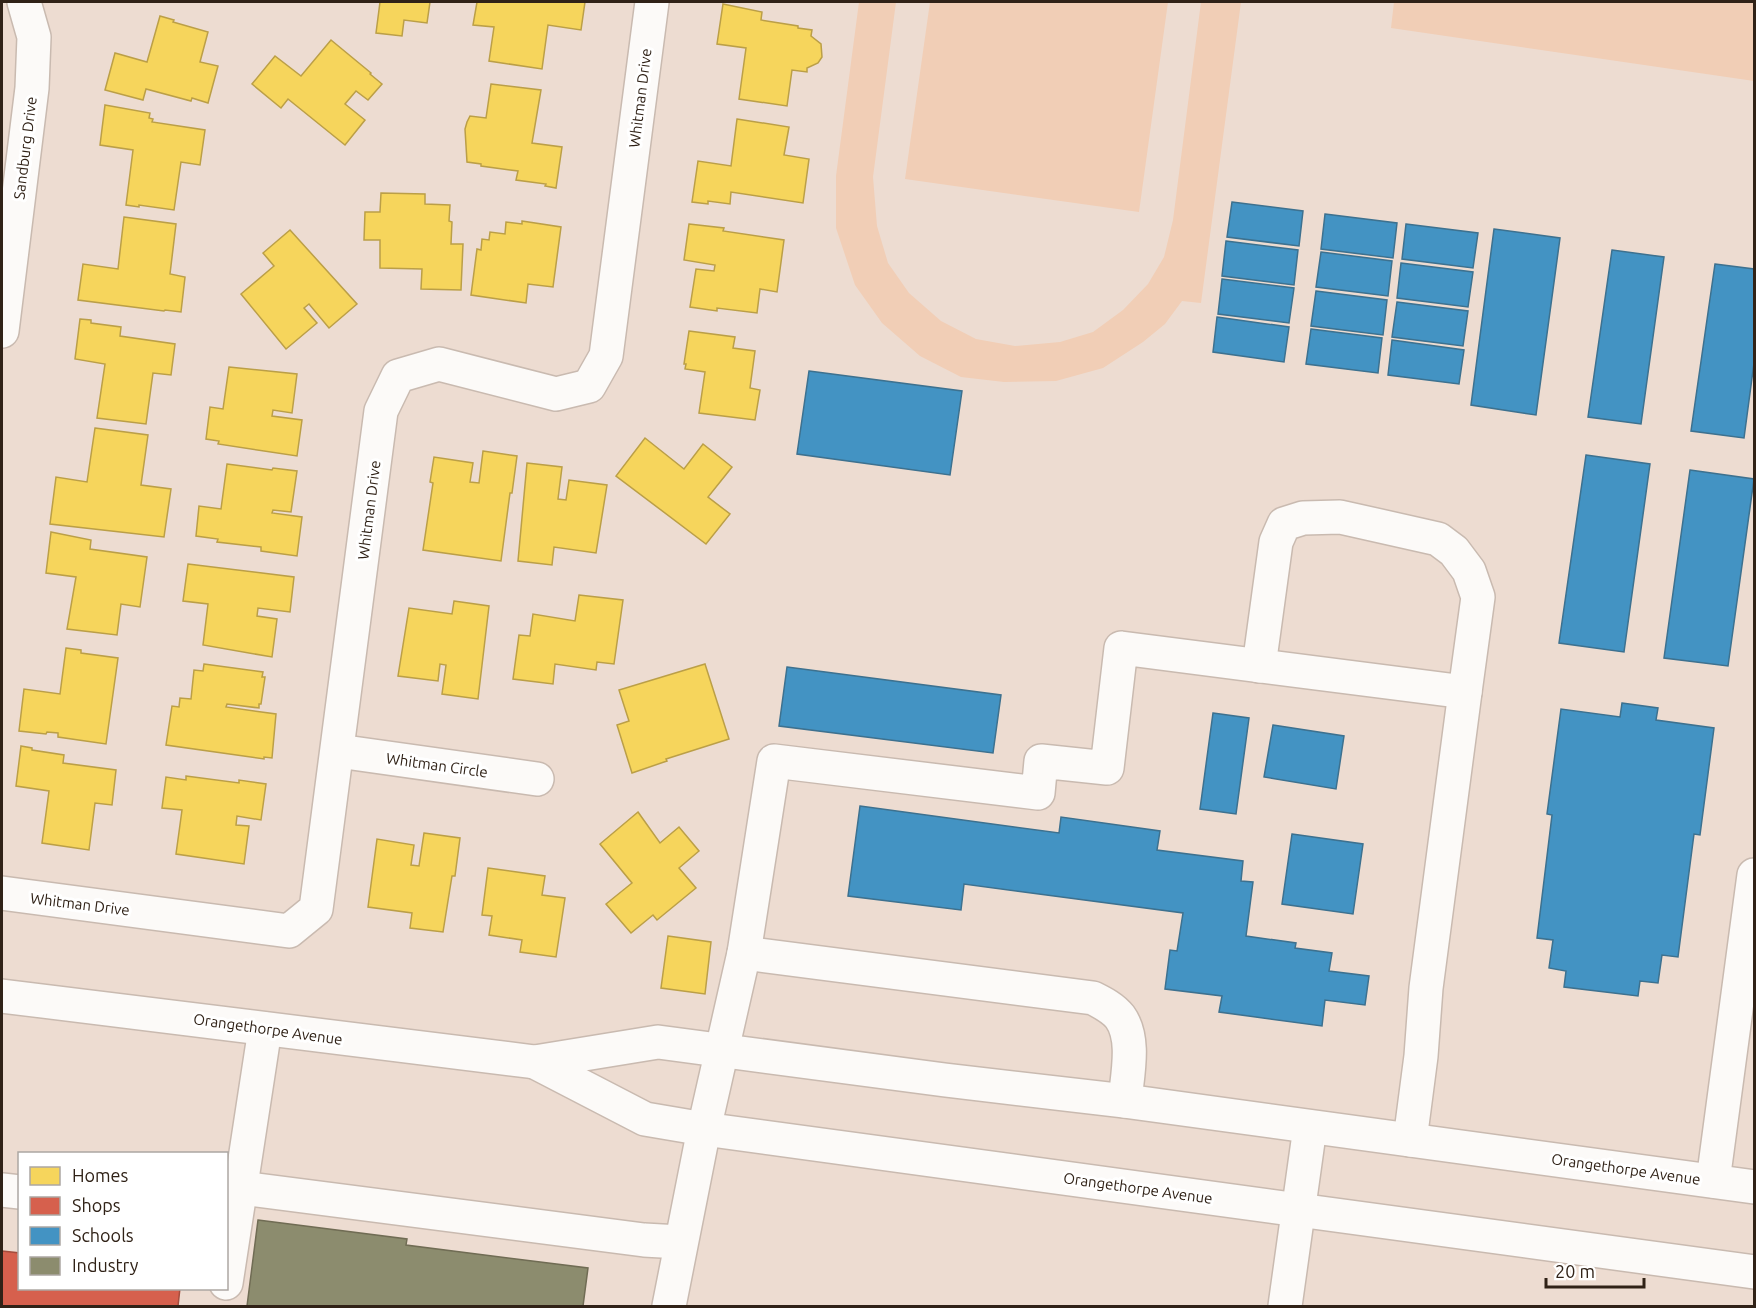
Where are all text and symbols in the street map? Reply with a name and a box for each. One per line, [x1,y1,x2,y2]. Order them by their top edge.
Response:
street label: Whitman Drive [625,47,655,149]
street label: Sandburg Drive [10,96,40,200]
street label: Whitman Drive [354,459,384,561]
street label: Whitman Circle [385,749,489,781]
street label: Whitman Drive [29,889,131,919]
street label: Orangethorpe Avenue [192,1010,344,1048]
street label: Orangethorpe Avenue [1550,1150,1702,1188]
legend [18,1152,228,1290]
text: Homes [72,1165,129,1185]
street label: Orangethorpe Avenue [1062,1169,1214,1207]
text: Shops [72,1195,121,1215]
text: Schools [72,1225,134,1245]
scale bar [1546,1251,1644,1289]
text: Industry [72,1255,139,1275]
text: 20 m [1555,1261,1595,1281]

